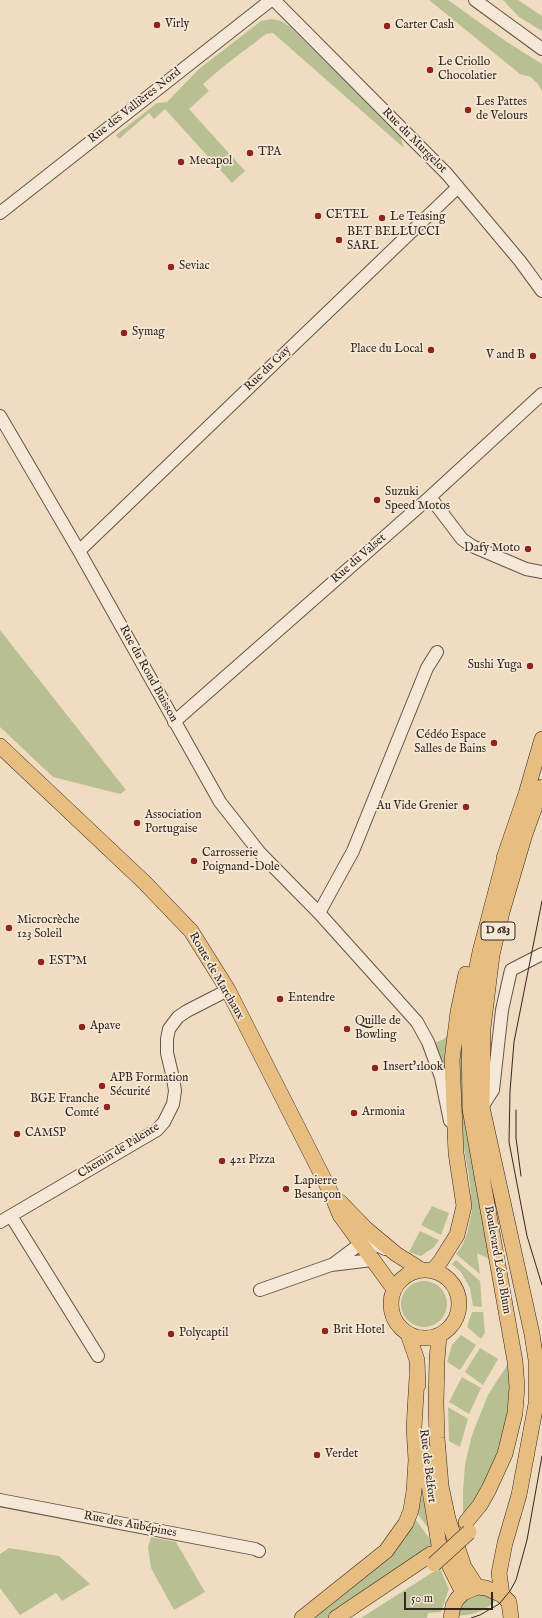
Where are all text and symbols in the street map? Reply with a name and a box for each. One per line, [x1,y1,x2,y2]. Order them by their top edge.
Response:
place label: Virly [165,18,190,32]
place label: Carter Cash [395,19,454,33]
marker: Virly [152,20,162,30]
marker: Carter Cash [382,21,392,31]
place label: Le Criollo Chocolatier [438,56,497,84]
street label: Rue des Vallières Nord [86,65,184,147]
marker: Le Criollo Chocolatier [425,65,435,75]
place label: Les Pattes de Velours [476,96,528,124]
street label: Rue du Murgelot [378,105,450,177]
marker: Les Pattes de Velours [463,105,473,115]
place label: TPA [258,146,281,160]
marker: TPA [245,148,255,158]
place label: Mecapol [189,155,232,169]
marker: Mecapol [176,157,186,167]
place label: CETEL [326,209,368,223]
marker: CETEL [313,211,323,221]
place label: Le Teasing [390,211,445,225]
marker: Le Teasing [377,213,387,223]
place label: BET BELLUCCI SARL [347,226,440,254]
marker: BET BELLUCCI SARL [334,235,344,245]
place label: Seviac [179,260,210,274]
marker: Seviac [166,262,176,272]
place label: Symag [132,326,165,340]
marker: Symag [119,328,129,338]
street label: Rue du Gay [242,343,294,395]
place label: Place du Local [350,343,423,357]
marker: Place du Local [426,345,436,355]
place label: V and B [486,349,525,363]
marker: V and B [528,351,538,361]
place label: Suzuki Speed Motos [385,486,450,514]
marker: Suzuki Speed Motos [372,495,382,505]
street label: Rue du Valset [329,531,389,587]
place label: Dafy Moto [464,542,520,556]
marker: Dafy Moto [523,544,533,554]
street label: Rue du Rond Buisson [115,623,181,725]
place label: Sushi Yuga [468,659,522,673]
marker: Sushi Yuga [525,661,535,671]
place label: Cédéo Espace Salles de Bains [414,729,486,757]
marker: Cédéo Espace Salles de Bains [489,738,499,748]
place label: Au Vide Grenier [377,800,458,814]
marker: Au Vide Grenier [461,802,471,812]
place label: Association Portugaise [145,809,202,837]
marker: Association Portugaise [132,818,142,828]
place label: Carrosserie Poignand-Dole [202,847,280,875]
marker: Carrosserie Poignand-Dole [189,856,199,866]
place label: Microcrèche 123 Soleil [17,914,80,942]
road number: D 683 [481,922,515,940]
marker: Microcrèche 123 Soleil [4,923,14,933]
street label: Route de Marchaux [185,930,247,1022]
place label: EST’M [49,955,87,969]
marker: EST’M [36,957,46,967]
place label: Entendre [288,992,335,1006]
marker: Entendre [275,994,285,1004]
place label: Quille de Bowling [355,1015,401,1043]
place label: Apave [90,1020,120,1034]
marker: Apave [77,1022,87,1032]
marker: Quille de Bowling [342,1024,352,1034]
place label: Insert'1look [383,1061,443,1075]
marker: Insert'1look [370,1063,380,1073]
place label: APB Formation Sécurité [110,1072,188,1100]
marker: APB Formation Sécurité [97,1081,107,1091]
place label: BGE Franche Comté [30,1093,99,1121]
marker: BGE Franche Comté [102,1102,112,1112]
place label: Armonia [362,1106,405,1120]
marker: Armonia [349,1108,359,1118]
street label: Chemin de Palente [76,1120,162,1182]
place label: CAMSP [25,1127,66,1141]
marker: CAMSP [12,1129,22,1139]
place label: 421 Pizza [230,1154,275,1168]
marker: 421 Pizza [217,1156,227,1166]
place label: Lapierre Besançon [294,1175,341,1203]
marker: Lapierre Besançon [281,1184,291,1194]
street label: Boulevard Léon Blum [480,1205,514,1315]
place label: Brit Hotel [333,1324,385,1338]
marker: Brit Hotel [320,1326,330,1336]
place label: Polycaptil [179,1327,228,1341]
marker: Polycaptil [166,1329,176,1339]
street label: Rue de Belfort [415,1428,439,1504]
place label: Verdet [325,1448,358,1462]
marker: Verdet [312,1450,322,1460]
street label: Rue des Aubépines [82,1509,178,1541]
scale bar [406,1584,495,1610]
text: 50 m [411,1591,433,1606]

